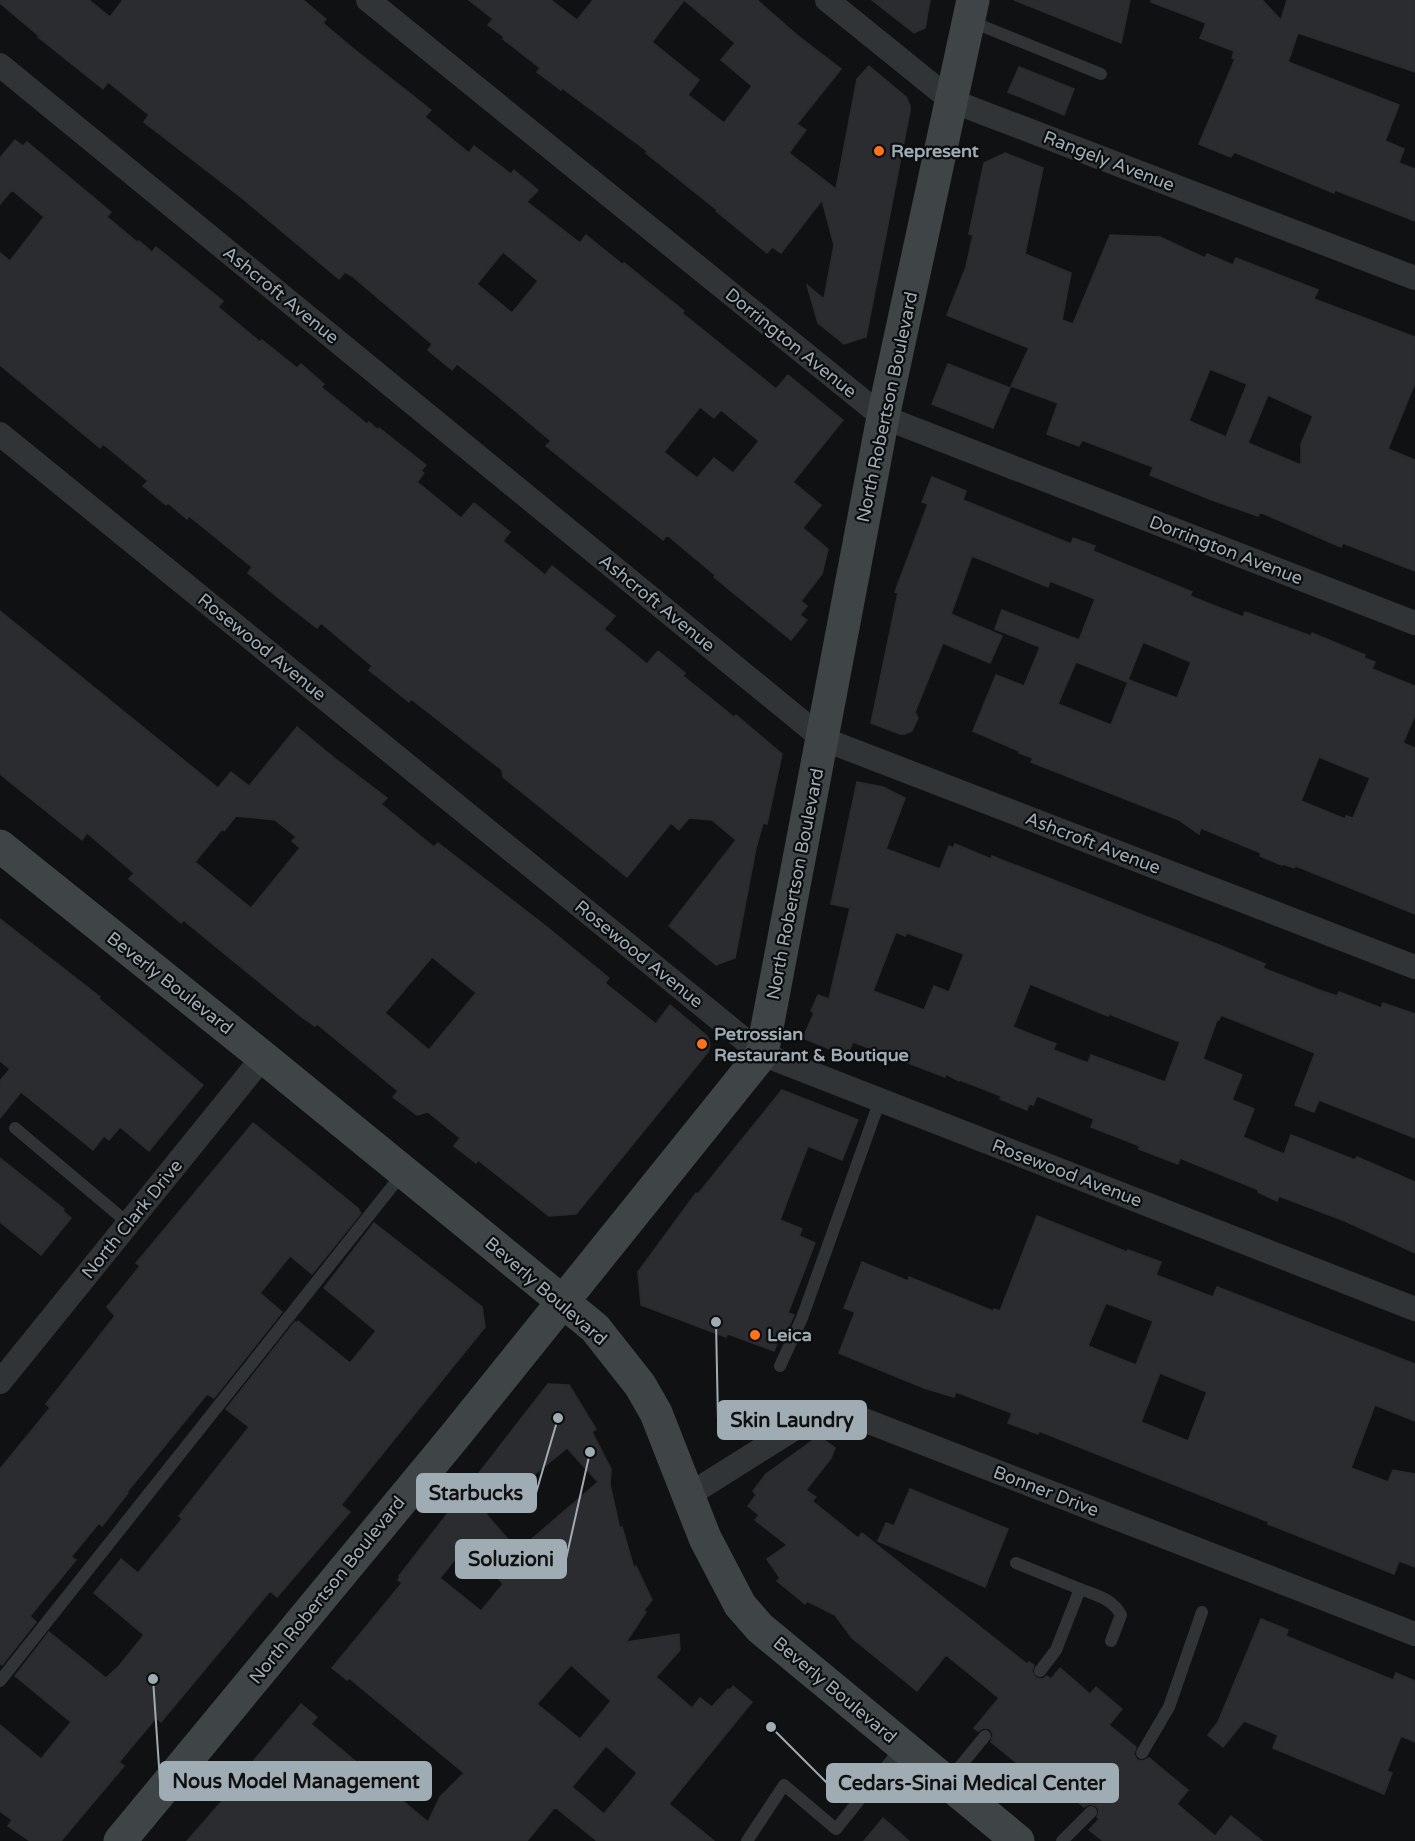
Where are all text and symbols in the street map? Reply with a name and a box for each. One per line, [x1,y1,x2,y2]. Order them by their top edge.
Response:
street label: Rangely Avenue [1040,126,1178,196]
place label: Represent [891,140,979,162]
marker: Represent [872,144,886,158]
street label: Ashcroft Avenue [219,242,343,348]
street label: Dorrington Avenue [721,283,861,403]
street label: North Robertson Boulevard [852,290,922,524]
street label: Dorrington Avenue [1146,511,1306,589]
street label: Ashcroft Avenue [595,550,719,656]
street label: Rosewood Avenue [193,588,331,706]
street label: North Robertson Boulevard [762,766,828,1002]
street label: Ashcroft Avenue [1022,807,1164,879]
street label: Rosewood Avenue [570,895,708,1013]
street label: Beverly Boulevard [102,927,238,1039]
place label: Petrossian Restaurant & Boutique [714,1023,909,1066]
marker: Petrossian Restaurant & Boutique [695,1037,709,1051]
street label: Rosewood Avenue [989,1134,1145,1212]
street label: North Clark Drive [77,1155,187,1283]
street label: Beverly Boulevard [481,1232,611,1350]
place label: Leica [767,1324,812,1346]
marker: Leica [748,1328,762,1342]
callout: Skin Laundry [718,1401,866,1439]
text: Skin Laundry [730,1409,854,1433]
street label: Bonner Drive [990,1461,1102,1521]
callout: Starbucks [417,1474,536,1512]
text: Starbucks [429,1482,524,1506]
street label: North Robertson Boulevard [244,1492,410,1688]
callout: Soluzioni [456,1540,566,1578]
text: Soluzioni [468,1548,554,1572]
street label: Beverly Boulevard [769,1632,901,1748]
callout: Nous Model Management [160,1762,431,1800]
callout: Cedars-Sinai Medical Center [827,1764,1118,1802]
text: Nous Model Management [172,1770,420,1794]
text: Cedars-Sinai Medical Center [838,1772,1106,1796]

